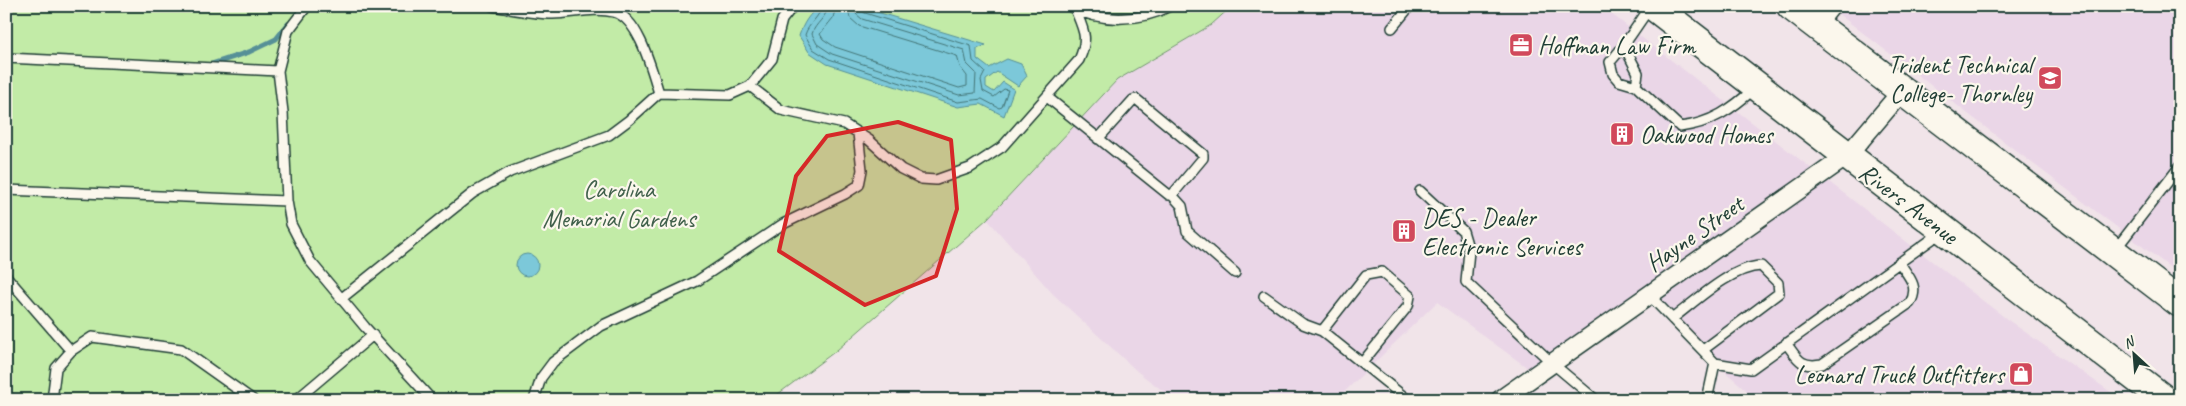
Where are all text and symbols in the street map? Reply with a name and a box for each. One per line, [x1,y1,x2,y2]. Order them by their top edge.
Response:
place label: Hoffman Law Firm [1538,30,1697,62]
office icon: Hoffman Law Firm [1508,32,1534,58]
place label: Trident Technical College- Thornley [1888,49,2037,110]
school or university icon: Trident Technical College- Thornley [2037,65,2063,91]
place label: Oakwood Homes [1640,119,1775,151]
building icon: Oakwood Homes [1609,121,1635,147]
street label: Rivers Avenue [1853,156,1966,253]
park label: Carolina Memorial Gardens [543,174,698,235]
street label: Hayne Street [1639,187,1752,279]
place label: DES - Dealer Electronic Services [1422,202,1584,263]
building icon: DES - Dealer Electronic Services [1391,218,1417,244]
north arrow [2108,328,2158,378]
text: N [2121,332,2138,352]
place label: Leonard Truck Outfitters [1795,359,2006,391]
shop icon: Leonard Truck Outfitters [2008,361,2034,387]

